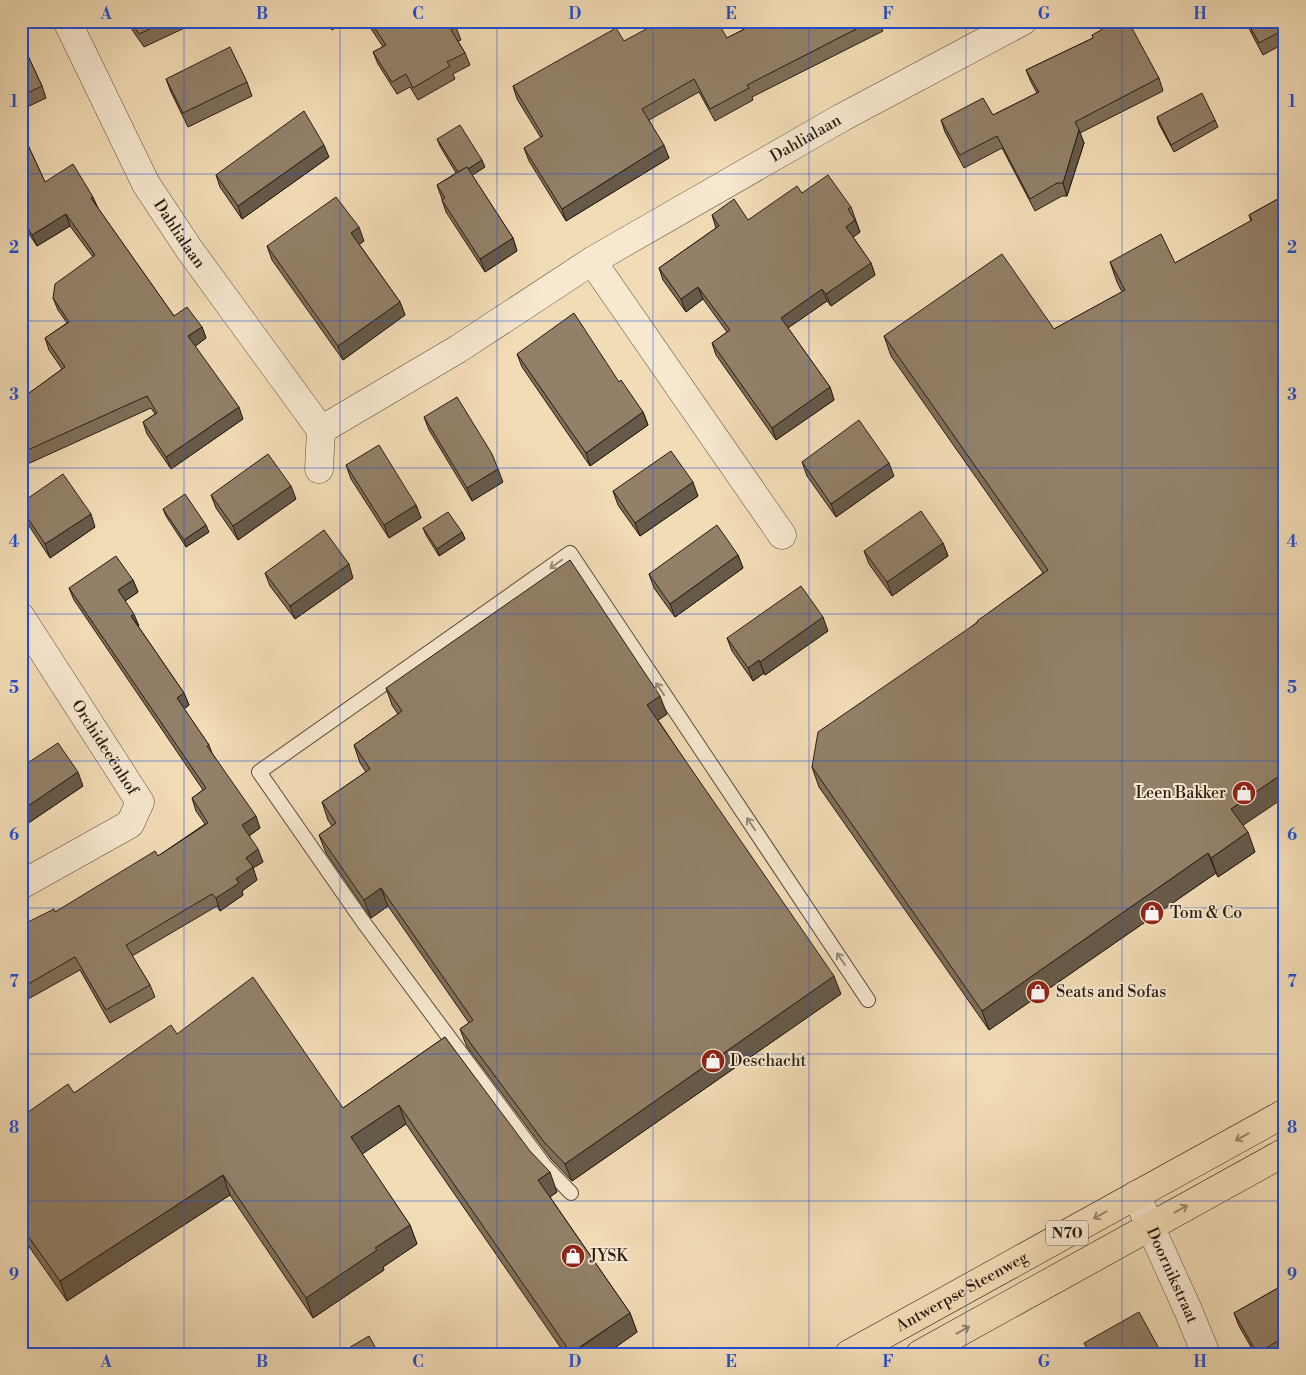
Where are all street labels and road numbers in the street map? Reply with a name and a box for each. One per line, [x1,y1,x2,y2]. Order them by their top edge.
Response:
street label: Dahlialaan [767,110,845,167]
street label: Dahlialaan [149,196,210,272]
street label: Orchideeënhof [67,696,143,800]
road number: N70 [1046,1220,1088,1246]
street label: Doornikstraat [1142,1224,1202,1326]
street label: Antwerpse Steenweg [891,1247,1032,1337]

